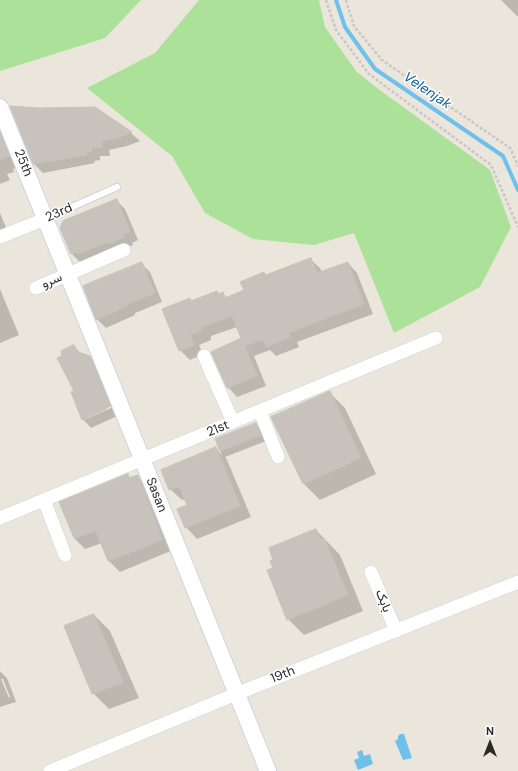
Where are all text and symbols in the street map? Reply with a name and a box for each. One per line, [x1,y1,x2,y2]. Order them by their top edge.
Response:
water label: Velenjak [400,69,454,113]
street label: 25th [11,147,35,179]
street label: 23rd [43,200,75,226]
street label: سرو [39,270,65,292]
street label: 21st [204,417,232,441]
street label: Sasan [142,476,170,514]
street label: بابک [371,587,395,615]
street label: 19th [269,663,297,687]
north arrow [470,723,510,763]
text: N [486,724,494,738]

